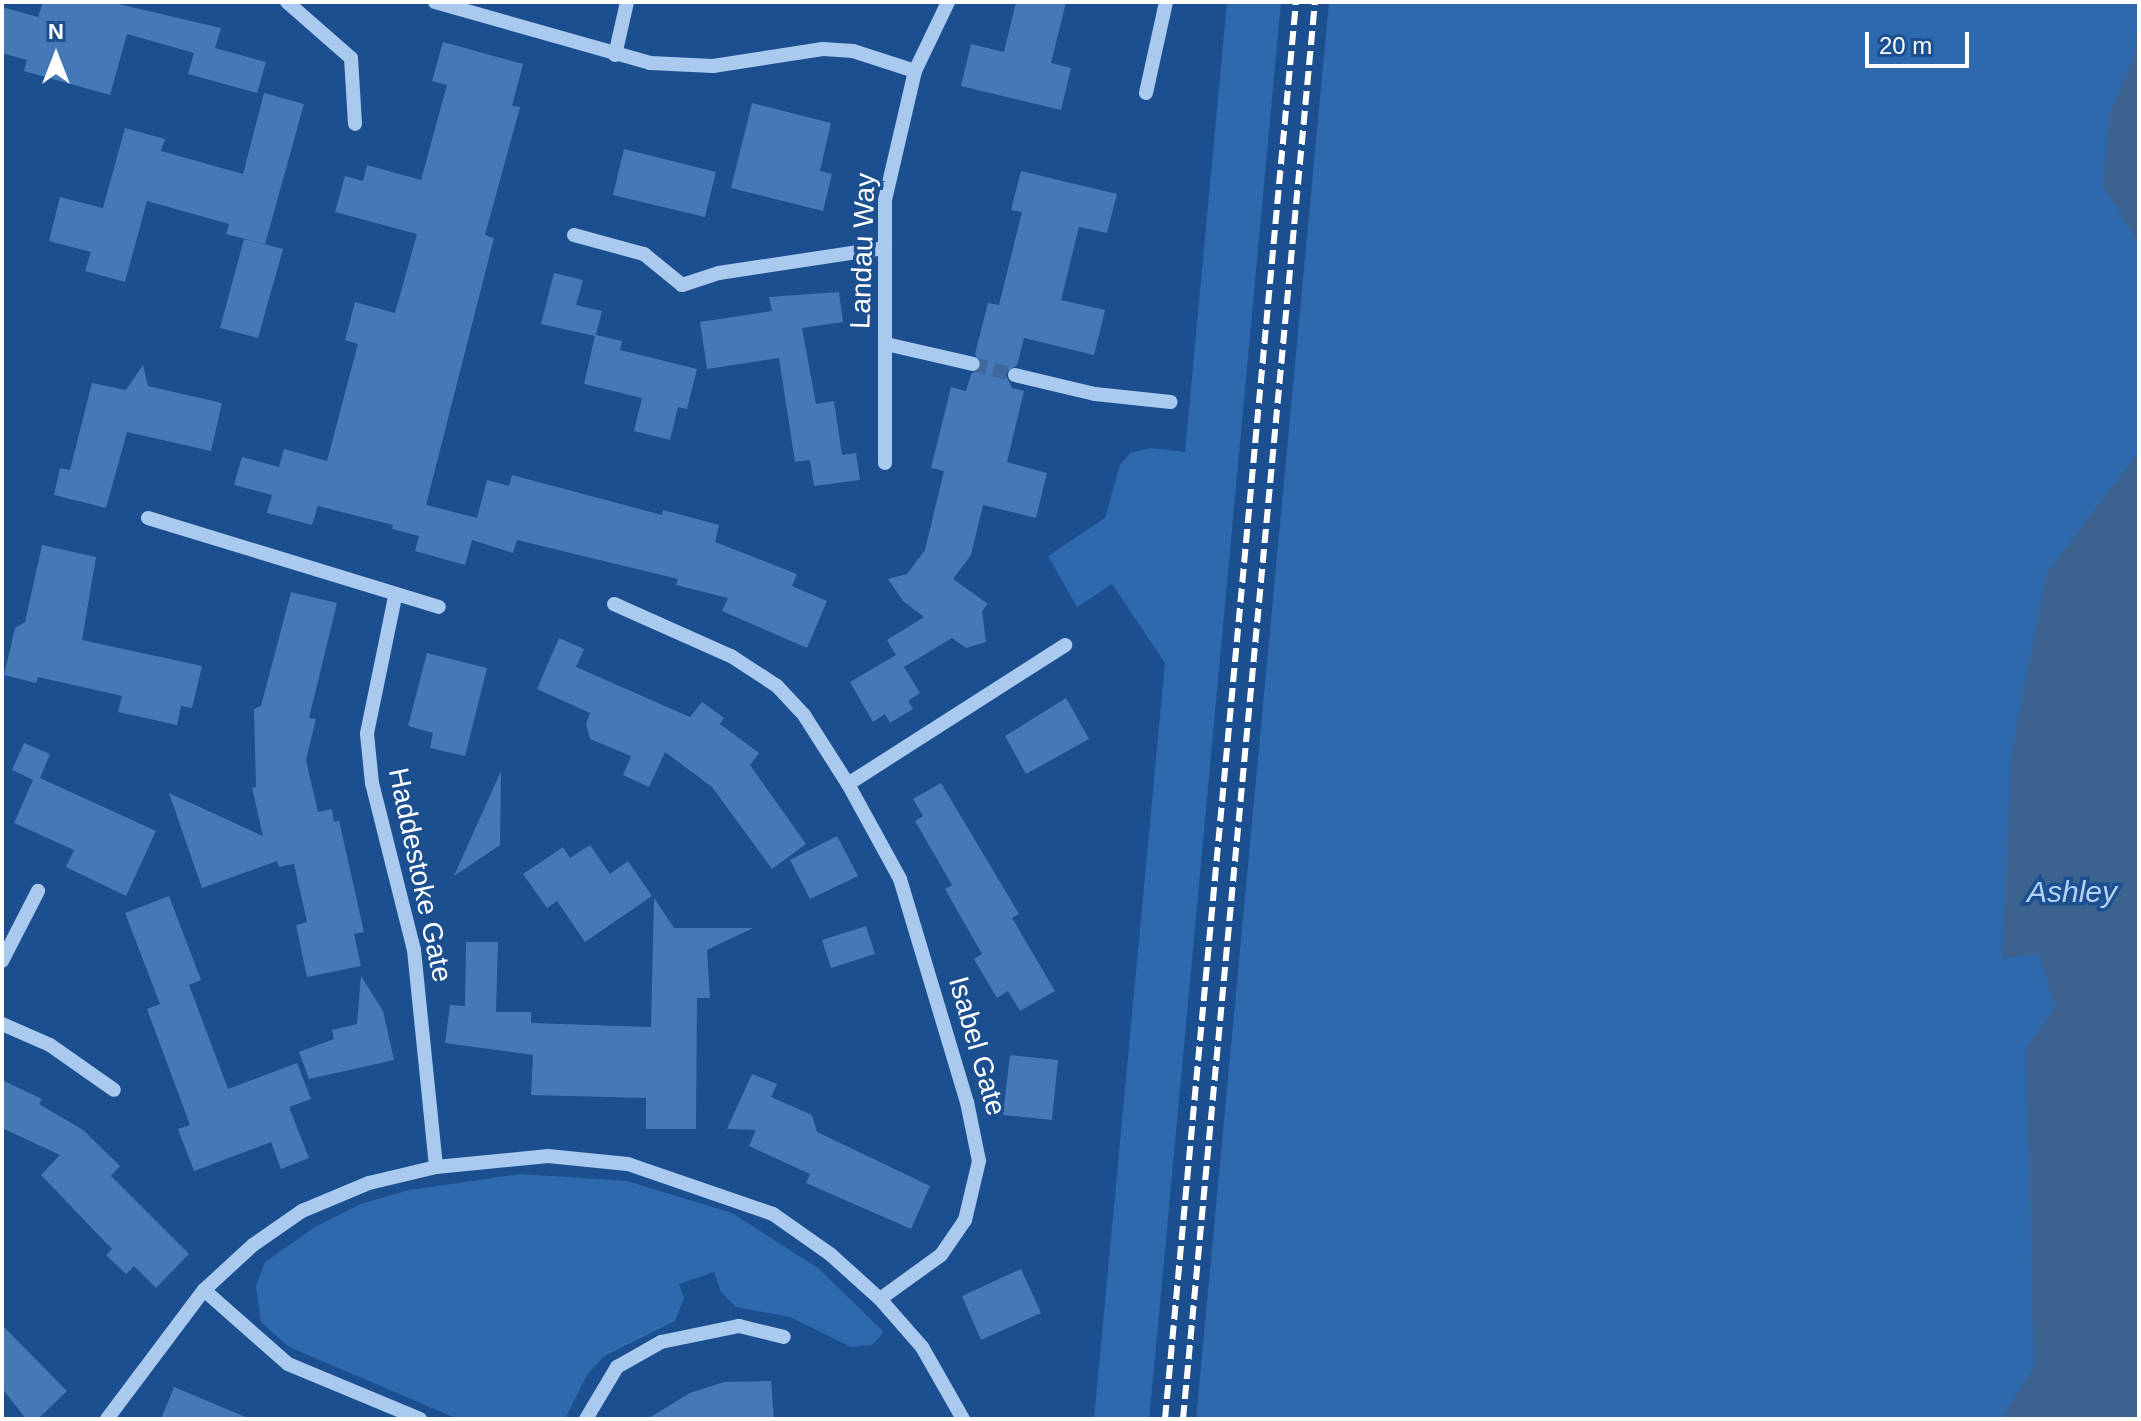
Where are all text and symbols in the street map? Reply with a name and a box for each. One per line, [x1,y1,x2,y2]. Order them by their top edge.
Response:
north arrow [16,16,96,96]
scale bar [1869,16,1973,66]
text: N [48,19,64,44]
text: 20 m [1879,32,1932,59]
street label: Landau Way [843,172,883,330]
street label: Haddestoke Gate [381,765,459,985]
water label: Ashley [2027,874,2117,910]
street label: Isabel Gate [941,973,1013,1119]

